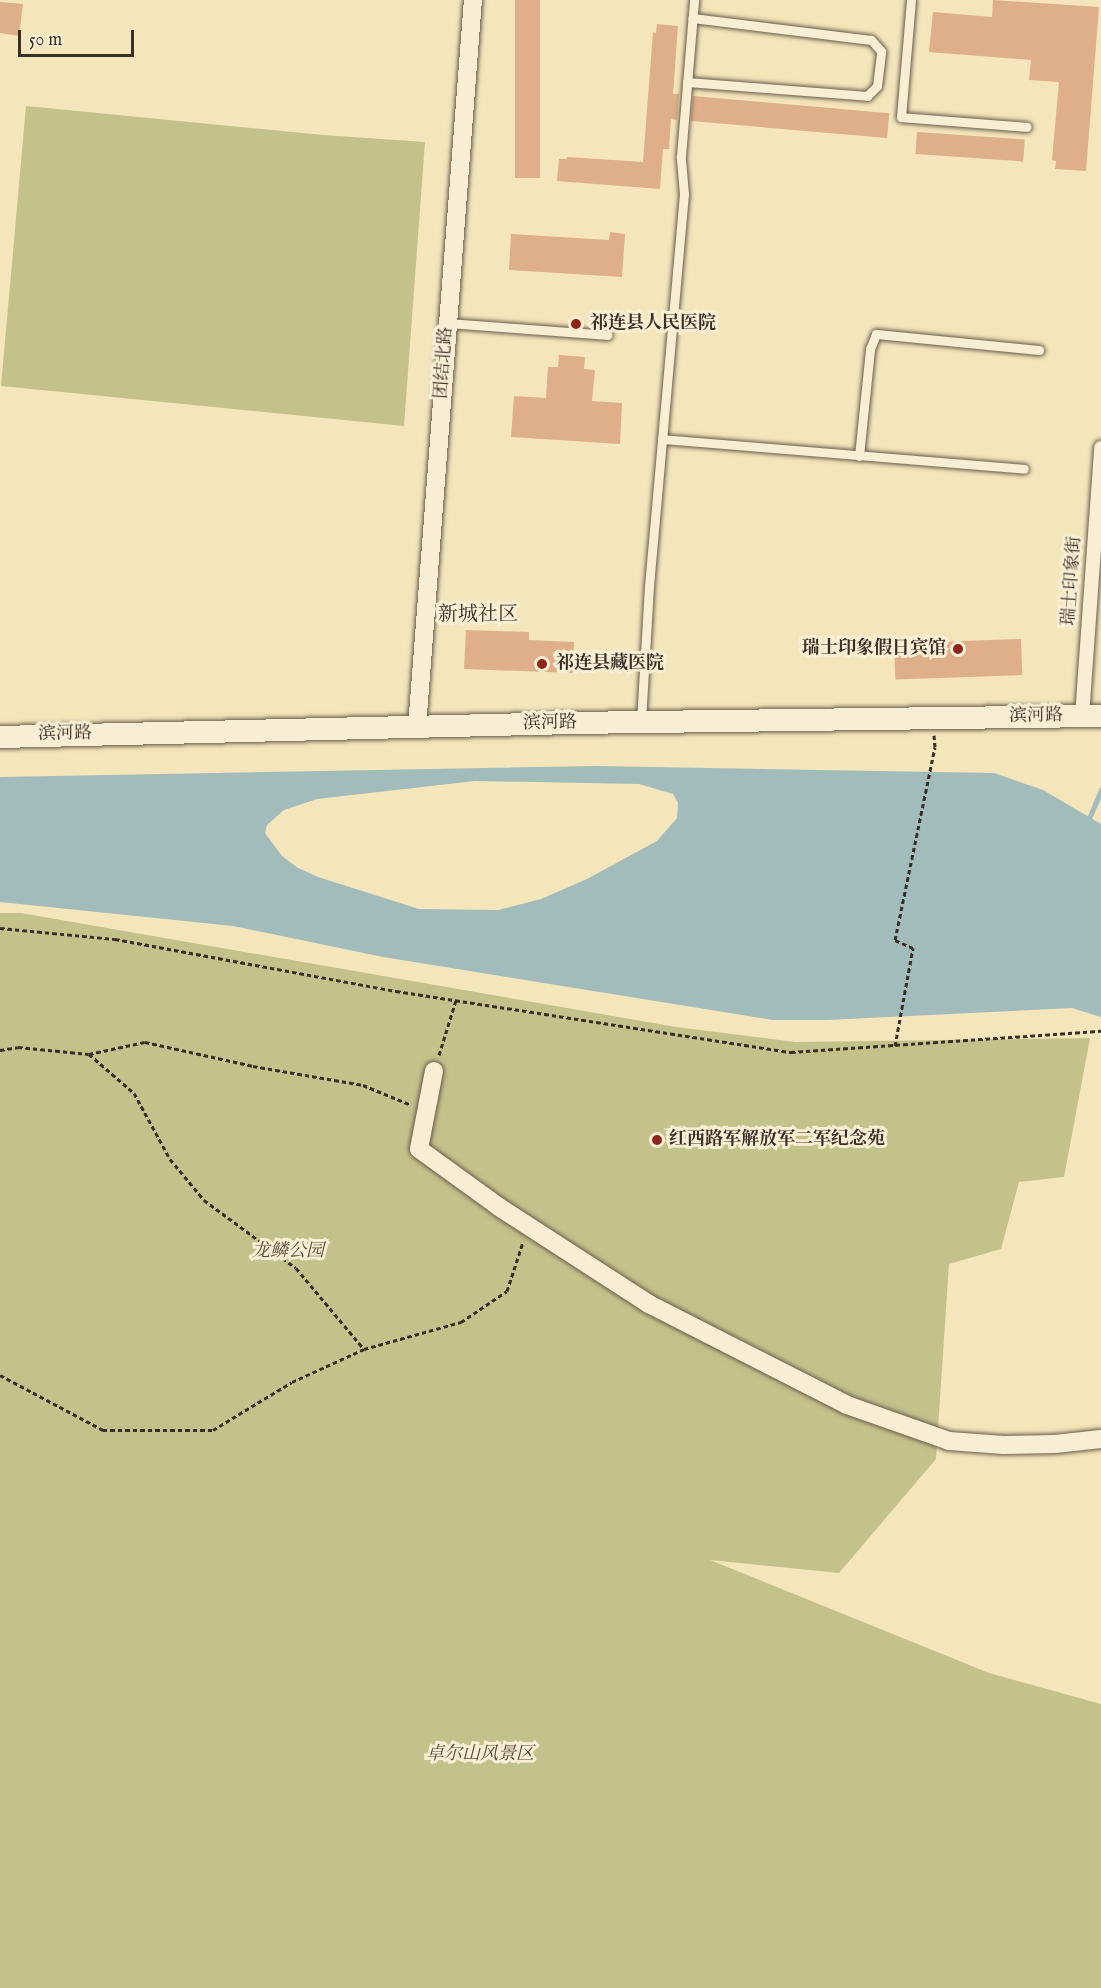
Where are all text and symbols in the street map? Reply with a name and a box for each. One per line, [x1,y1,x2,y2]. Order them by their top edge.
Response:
scale bar [21,18,136,56]
text: 50 m [29,29,62,52]
place label: 祁连县人民医院 [590,313,716,335]
marker: 祁连县人民医院 [567,315,585,333]
street label: 团结北路 [432,326,458,400]
street label: 瑞士印象街 [1059,535,1087,627]
district label: 新城社区 [438,602,518,626]
place label: 瑞士印象假日宾馆 [802,638,946,660]
marker: 瑞士印象假日宾馆 [951,642,965,656]
place label: 祁连县藏医院 [556,653,664,675]
marker: 祁连县藏医院 [533,655,551,673]
street label: 滨河路 [1009,706,1063,728]
street label: 滨河路 [523,713,577,735]
street label: 滨河路 [38,724,92,746]
place label: 红西路军解放军二军纪念苑 [669,1129,885,1151]
marker: 红西路军解放军二军纪念苑 [650,1133,664,1147]
park label: 龙鳞公园 [252,1241,324,1263]
park label: 卓尔山风景区 [426,1744,534,1766]

